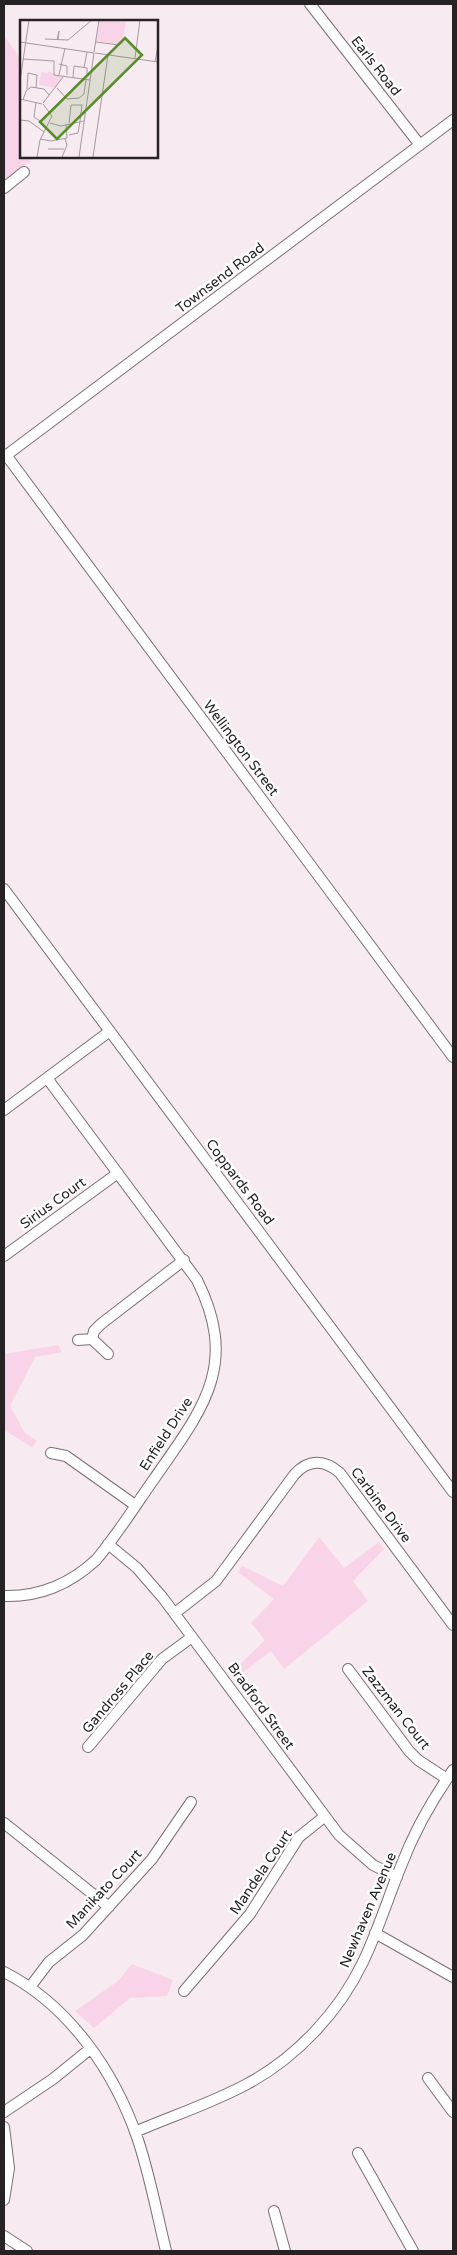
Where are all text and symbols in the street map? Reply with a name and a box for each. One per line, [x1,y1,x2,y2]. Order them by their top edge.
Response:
inset map [20,20,158,158]
street label: Earls Road [347,33,405,99]
street label: Townsend Road [172,239,268,317]
street label: Wellington Street [200,697,283,800]
street label: Coppards Road [202,1136,278,1228]
street label: Sirius Court [17,1173,90,1233]
street label: Enfield Drive [136,1394,196,1474]
street label: Carbine Drive [347,1464,415,1546]
street label: Gandross Place [79,1647,158,1737]
street label: Bradford Street [224,1659,298,1753]
street label: Zazzman Court [358,1663,434,1753]
street label: Mandela Court [226,1826,296,1918]
street label: Manikato Court [63,1845,146,1933]
street label: Newhaven Avenue [336,1850,400,1970]

